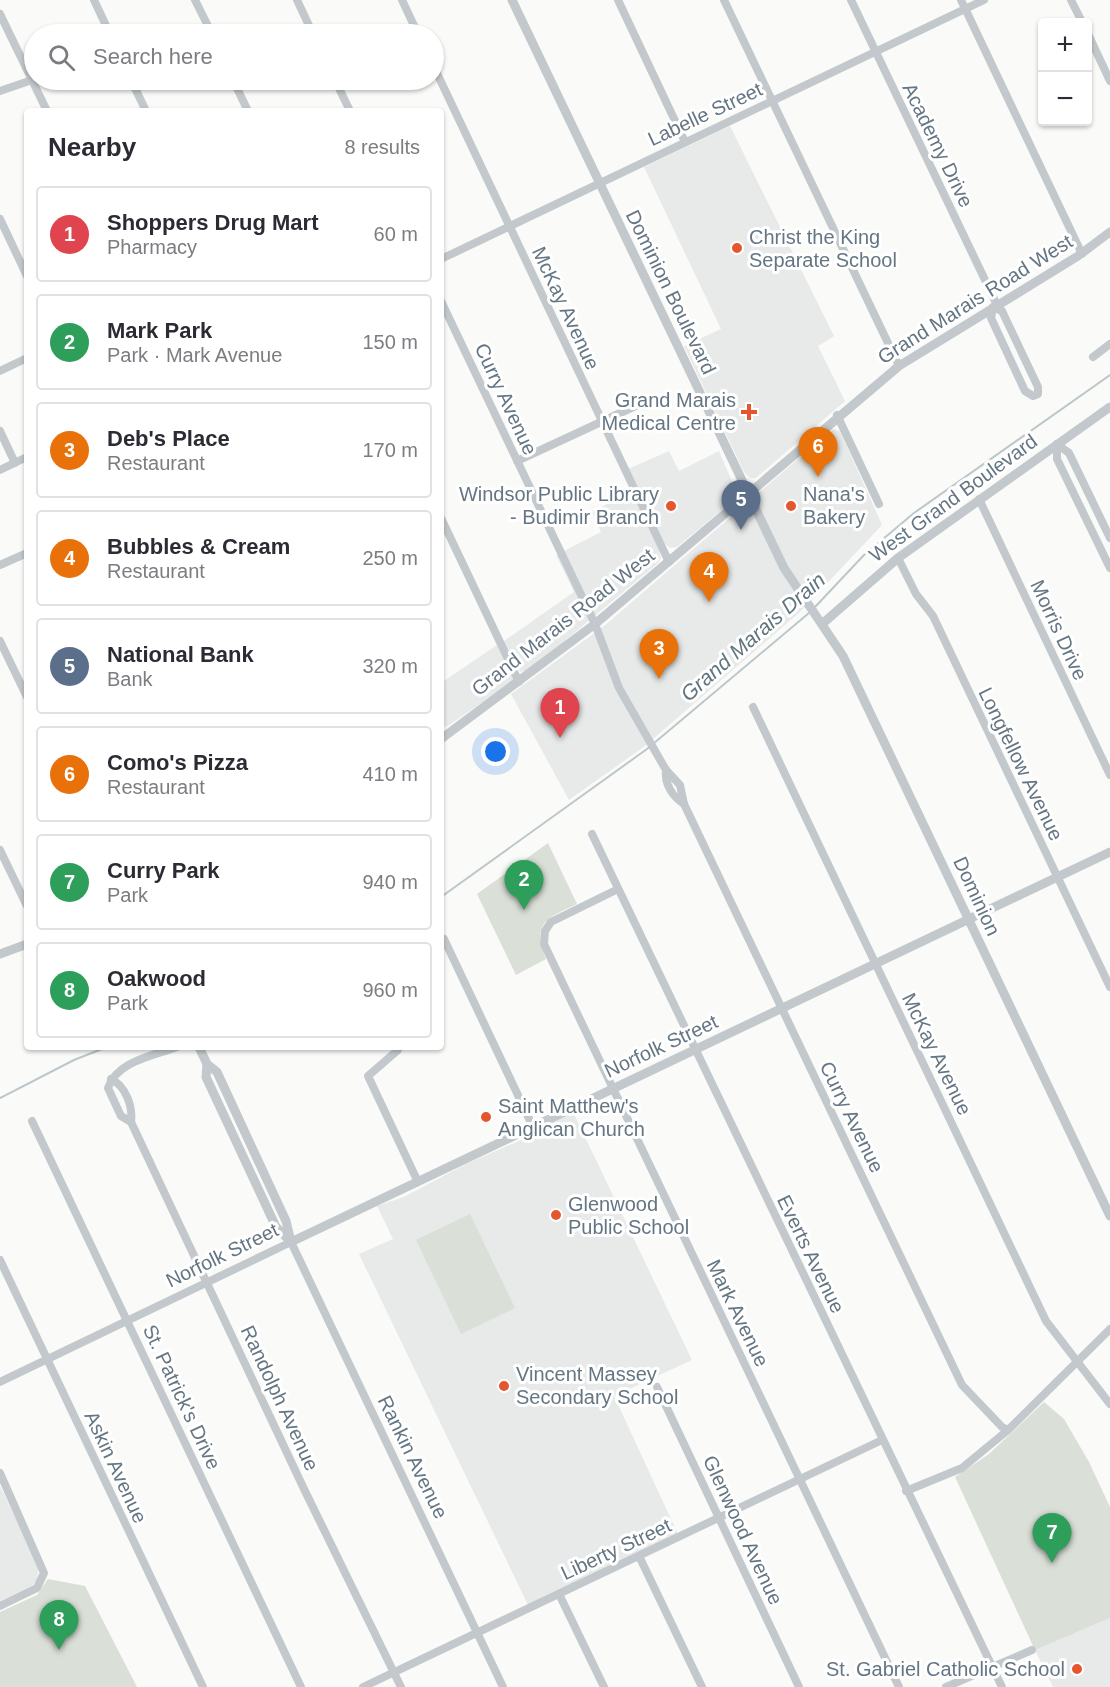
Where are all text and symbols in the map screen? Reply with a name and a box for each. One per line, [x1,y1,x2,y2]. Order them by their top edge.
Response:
map controls [1038,18,1092,126]
button: + [1038,18,1092,72]
search box [24,24,444,90]
icon: search [45,41,78,74]
text: Search here [93,44,213,69]
button: − [1038,72,1092,126]
street label: Labelle Street [644,78,766,150]
street label: Academy Drive [898,79,978,211]
text: Nearby [48,132,136,162]
text: 8 results [344,136,420,158]
street label: Dominion Boulevard [622,206,720,378]
text: Shoppers Drug Mart [107,210,318,235]
text: 1 [64,223,75,245]
text: 60 m [374,223,418,245]
place label: Christ the King Separate School [749,226,897,271]
street label: Grand Marais Road West [874,230,1077,368]
text: Pharmacy [107,236,197,258]
marker: Christ the King Separate School [730,241,744,255]
street label: McKay Avenue [528,243,604,373]
text: Mark Park [107,318,212,343]
text: 2 [64,331,75,353]
text: 150 m [362,331,418,353]
street label: Curry Avenue [471,340,541,458]
text: Park · Mark Avenue [107,344,282,366]
place label: Grand Marais Medical Centre [601,389,736,434]
marker: Grand Marais Medical Centre [740,403,758,421]
text: Deb's Place [107,426,230,451]
pin: 6 [798,428,838,477]
street label: West Grand Boulevard [865,430,1041,566]
text: 3 [64,439,75,461]
text: 170 m [362,439,418,461]
text: Restaurant [107,452,205,474]
pin: 5 [722,480,760,530]
place label: Windsor Public Library - Budimir Branch [459,483,659,528]
place label: Nana's Bakery [803,483,865,528]
marker: Windsor Public Library - Budimir Branch [664,499,678,513]
marker: Nana's Bakery [784,499,798,513]
text: Bubbles & Cream [107,534,290,559]
street label: Grand Marais Road West [467,544,659,700]
text: 4 [64,547,75,569]
text: 250 m [362,547,418,569]
pin: 4 [690,552,728,602]
text: Restaurant [107,560,205,582]
water label: Grand Marais Drain [676,568,829,705]
street label: Morris Drive [1026,577,1092,683]
pin: 3 [640,630,678,679]
text: National Bank [107,642,254,667]
text: 5 [64,655,75,677]
text: 320 m [362,655,418,677]
text: Bank [107,668,153,690]
street label: Longfellow Avenue [974,684,1068,844]
pin: 1 [540,688,580,738]
your location [481,737,510,766]
text: Como's Pizza [107,750,248,775]
text: 6 [64,763,75,785]
text: 410 m [362,763,418,785]
text: Restaurant [107,776,205,798]
street label: Dominion [949,853,1005,939]
text: Curry Park [107,858,220,883]
pin: 2 [504,860,544,910]
text: 7 [64,871,75,893]
text: 940 m [362,871,418,893]
text: Park [107,884,148,906]
text: Oakwood [107,966,206,991]
text: 8 [64,979,75,1001]
text: 960 m [362,979,418,1001]
street label: McKay Avenue [898,989,976,1119]
text: Park [107,992,148,1014]
street label: Norfolk Street [601,1010,721,1082]
street label: Curry Avenue [816,1058,888,1176]
place label: Saint Matthew's Anglican Church [498,1095,645,1140]
marker: Saint Matthew's Anglican Church [479,1110,493,1124]
street label: Everts Avenue [773,1191,849,1317]
place label: Glenwood Public School [568,1193,689,1238]
marker: Glenwood Public School [549,1208,563,1222]
street label: Norfolk Street [162,1218,282,1292]
street label: Mark Avenue [703,1256,773,1370]
street label: St. Patrick's Drive [139,1321,225,1473]
street label: Randolph Avenue [237,1322,323,1474]
place label: Vincent Massey Secondary School [516,1363,678,1408]
marker: Vincent Massey Secondary School [497,1379,511,1393]
street label: Rankin Avenue [374,1392,452,1522]
street label: Askin Avenue [80,1408,152,1526]
street label: Glenwood Avenue [699,1452,787,1608]
street label: Liberty Street [557,1514,675,1584]
pin: 7 [1032,1514,1072,1563]
pin: 8 [40,1600,78,1650]
place label: St. Gabriel Catholic School [826,1658,1065,1680]
marker: St. Gabriel Catholic School [1070,1662,1084,1676]

